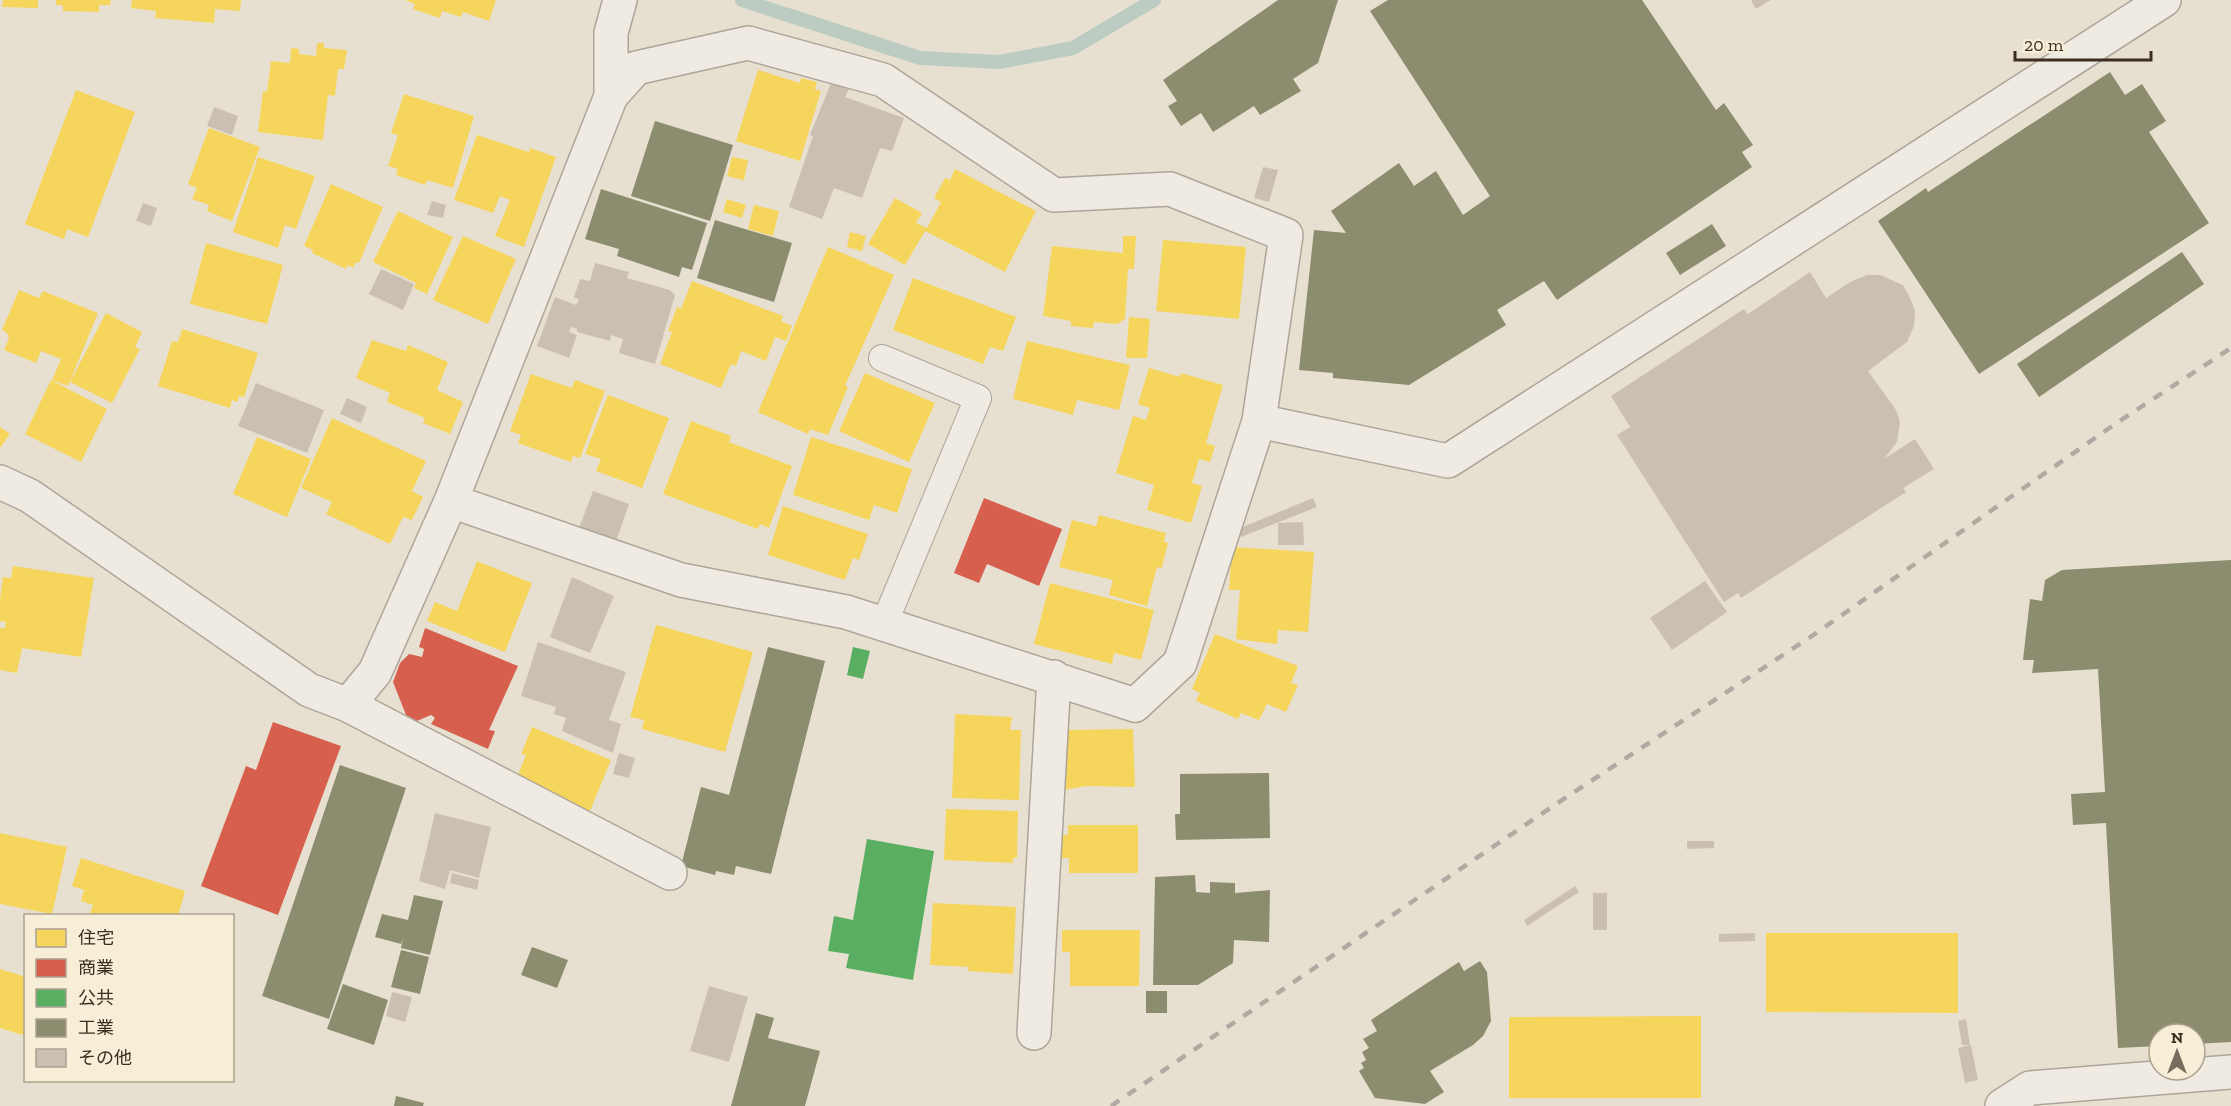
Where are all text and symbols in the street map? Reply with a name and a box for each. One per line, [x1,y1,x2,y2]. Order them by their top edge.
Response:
scale bar [2015,24,2152,62]
text: 20 m [2024,34,2064,56]
legend [24,914,234,1082]
text: 住宅 [78,927,114,949]
text: 商業 [78,957,114,979]
text: 公共 [78,987,114,1009]
text: 工業 [78,1017,114,1039]
north arrow [2147,1022,2207,1082]
text: N [2171,1028,2183,1047]
text: その他 [78,1047,132,1069]

